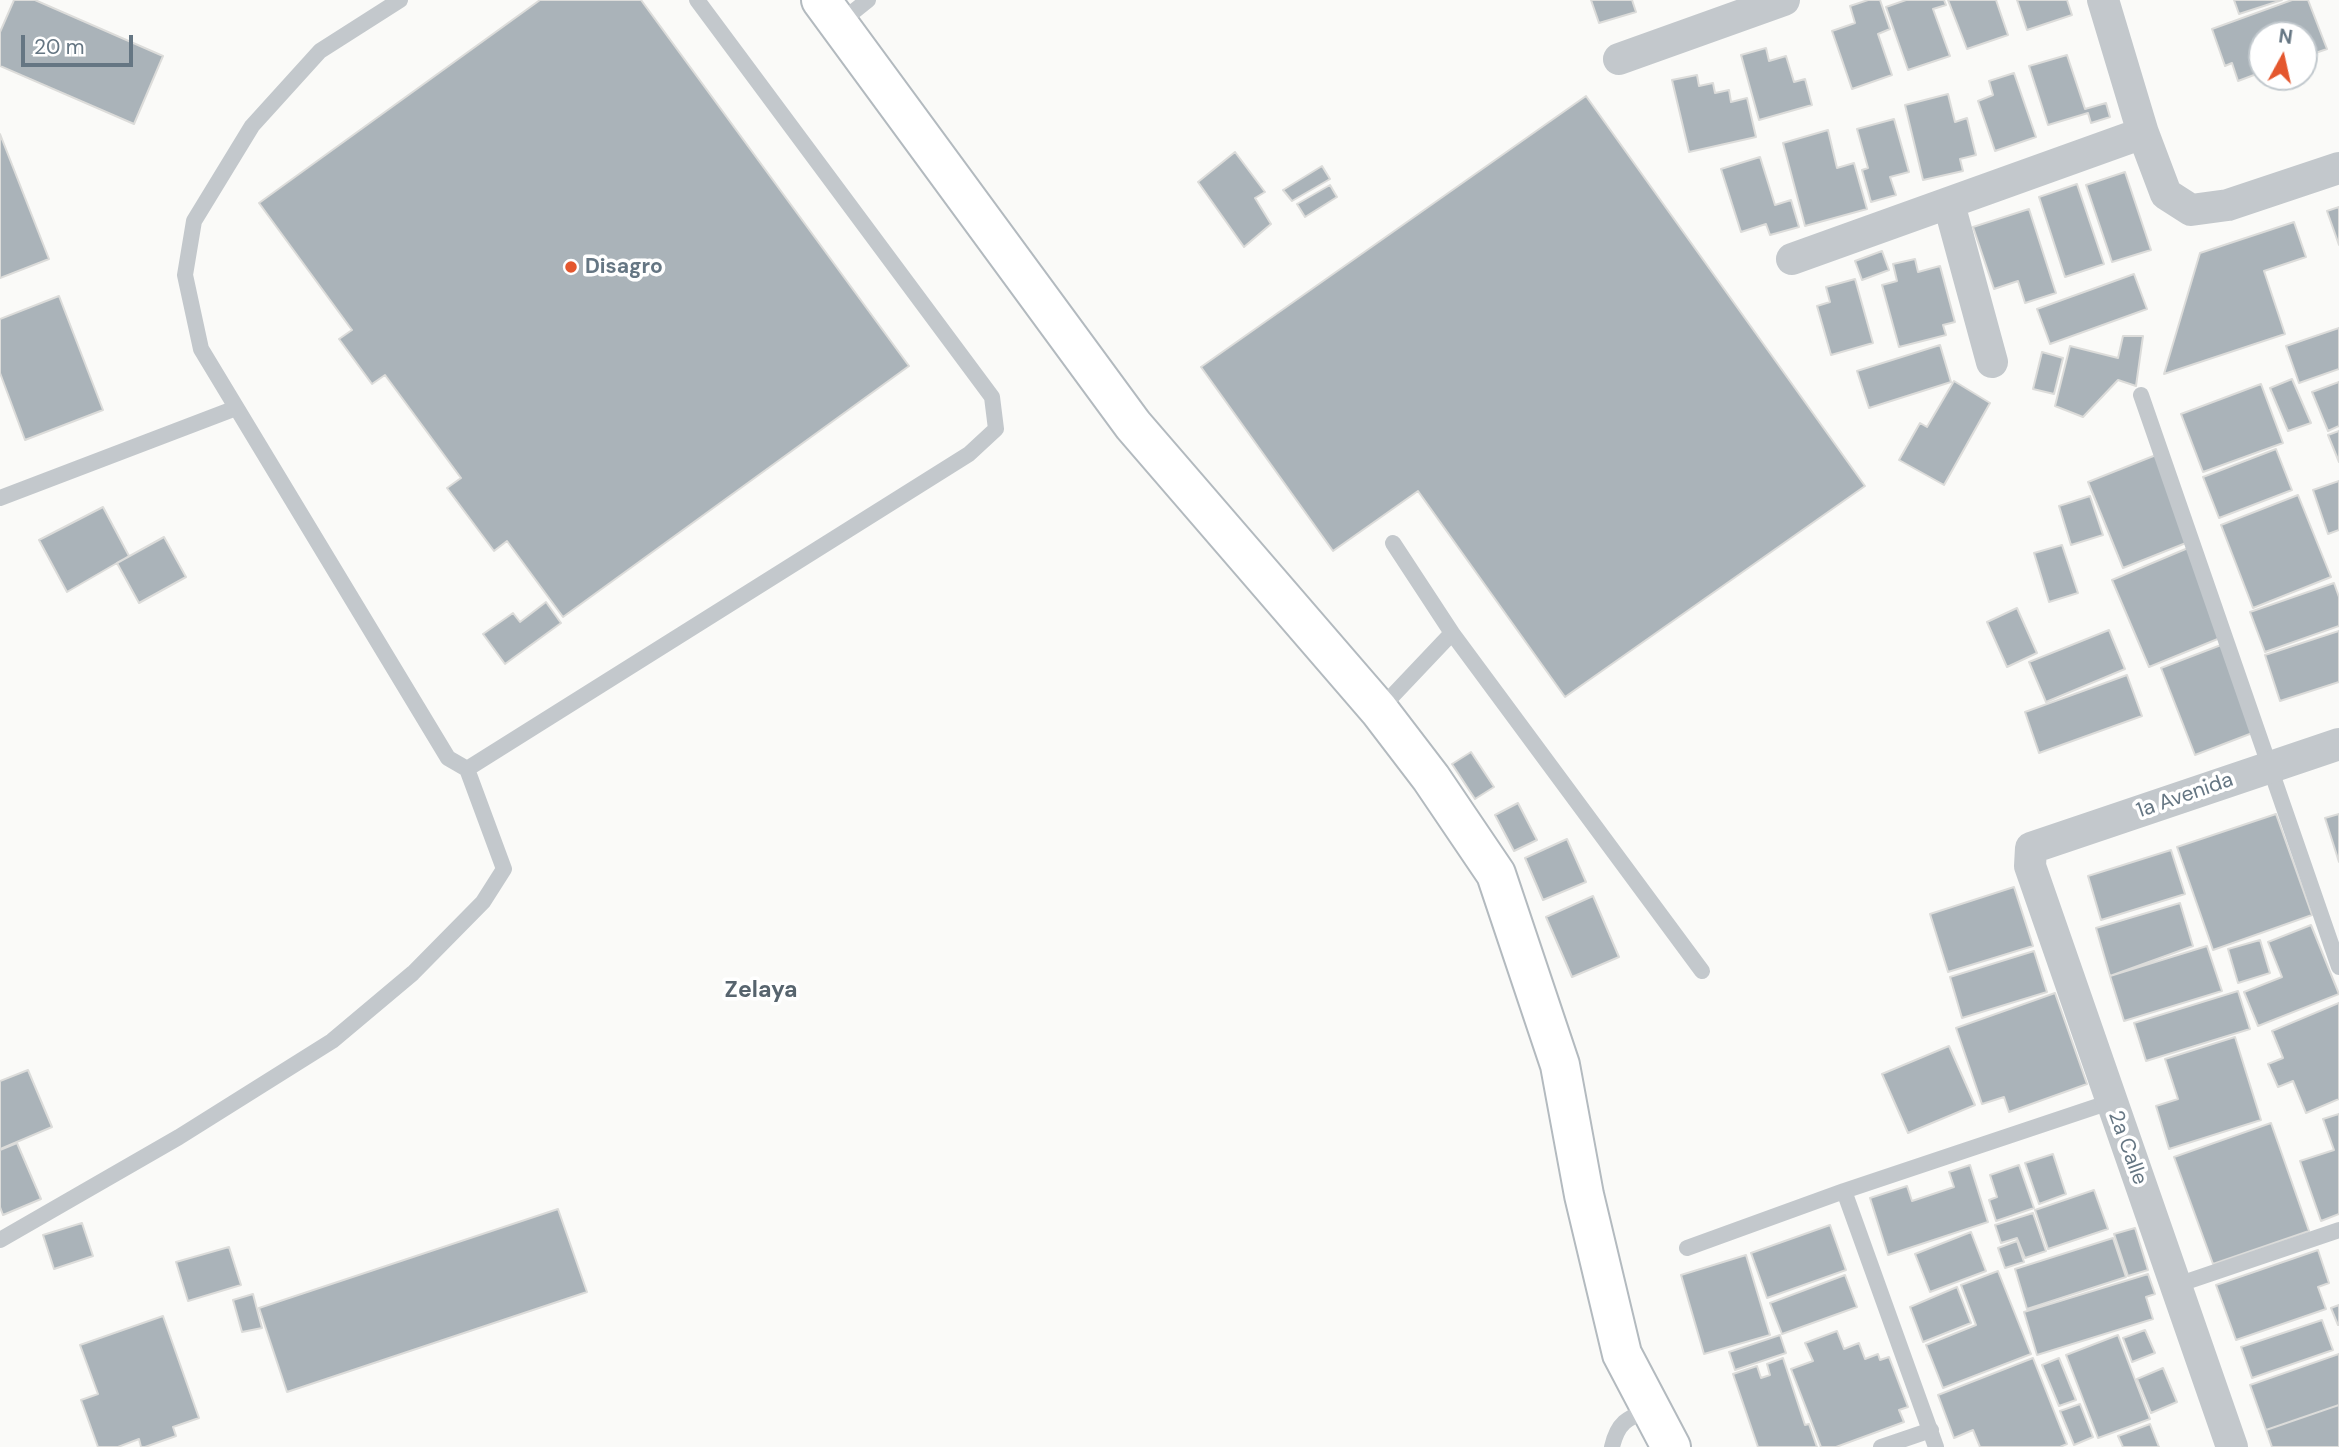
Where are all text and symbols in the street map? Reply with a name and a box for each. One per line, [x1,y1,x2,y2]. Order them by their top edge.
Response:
scale bar [24,21,136,65]
north arrow [2248,21,2318,91]
text: N [2277,23,2294,50]
text: 20 m [34,33,85,61]
place label: Disagro [585,254,663,280]
marker: Disagro [563,259,579,275]
street label: 1a Avenida [2133,768,2237,824]
district label: Zelaya [725,977,797,1005]
street label: 2a Calle [2102,1108,2152,1188]

